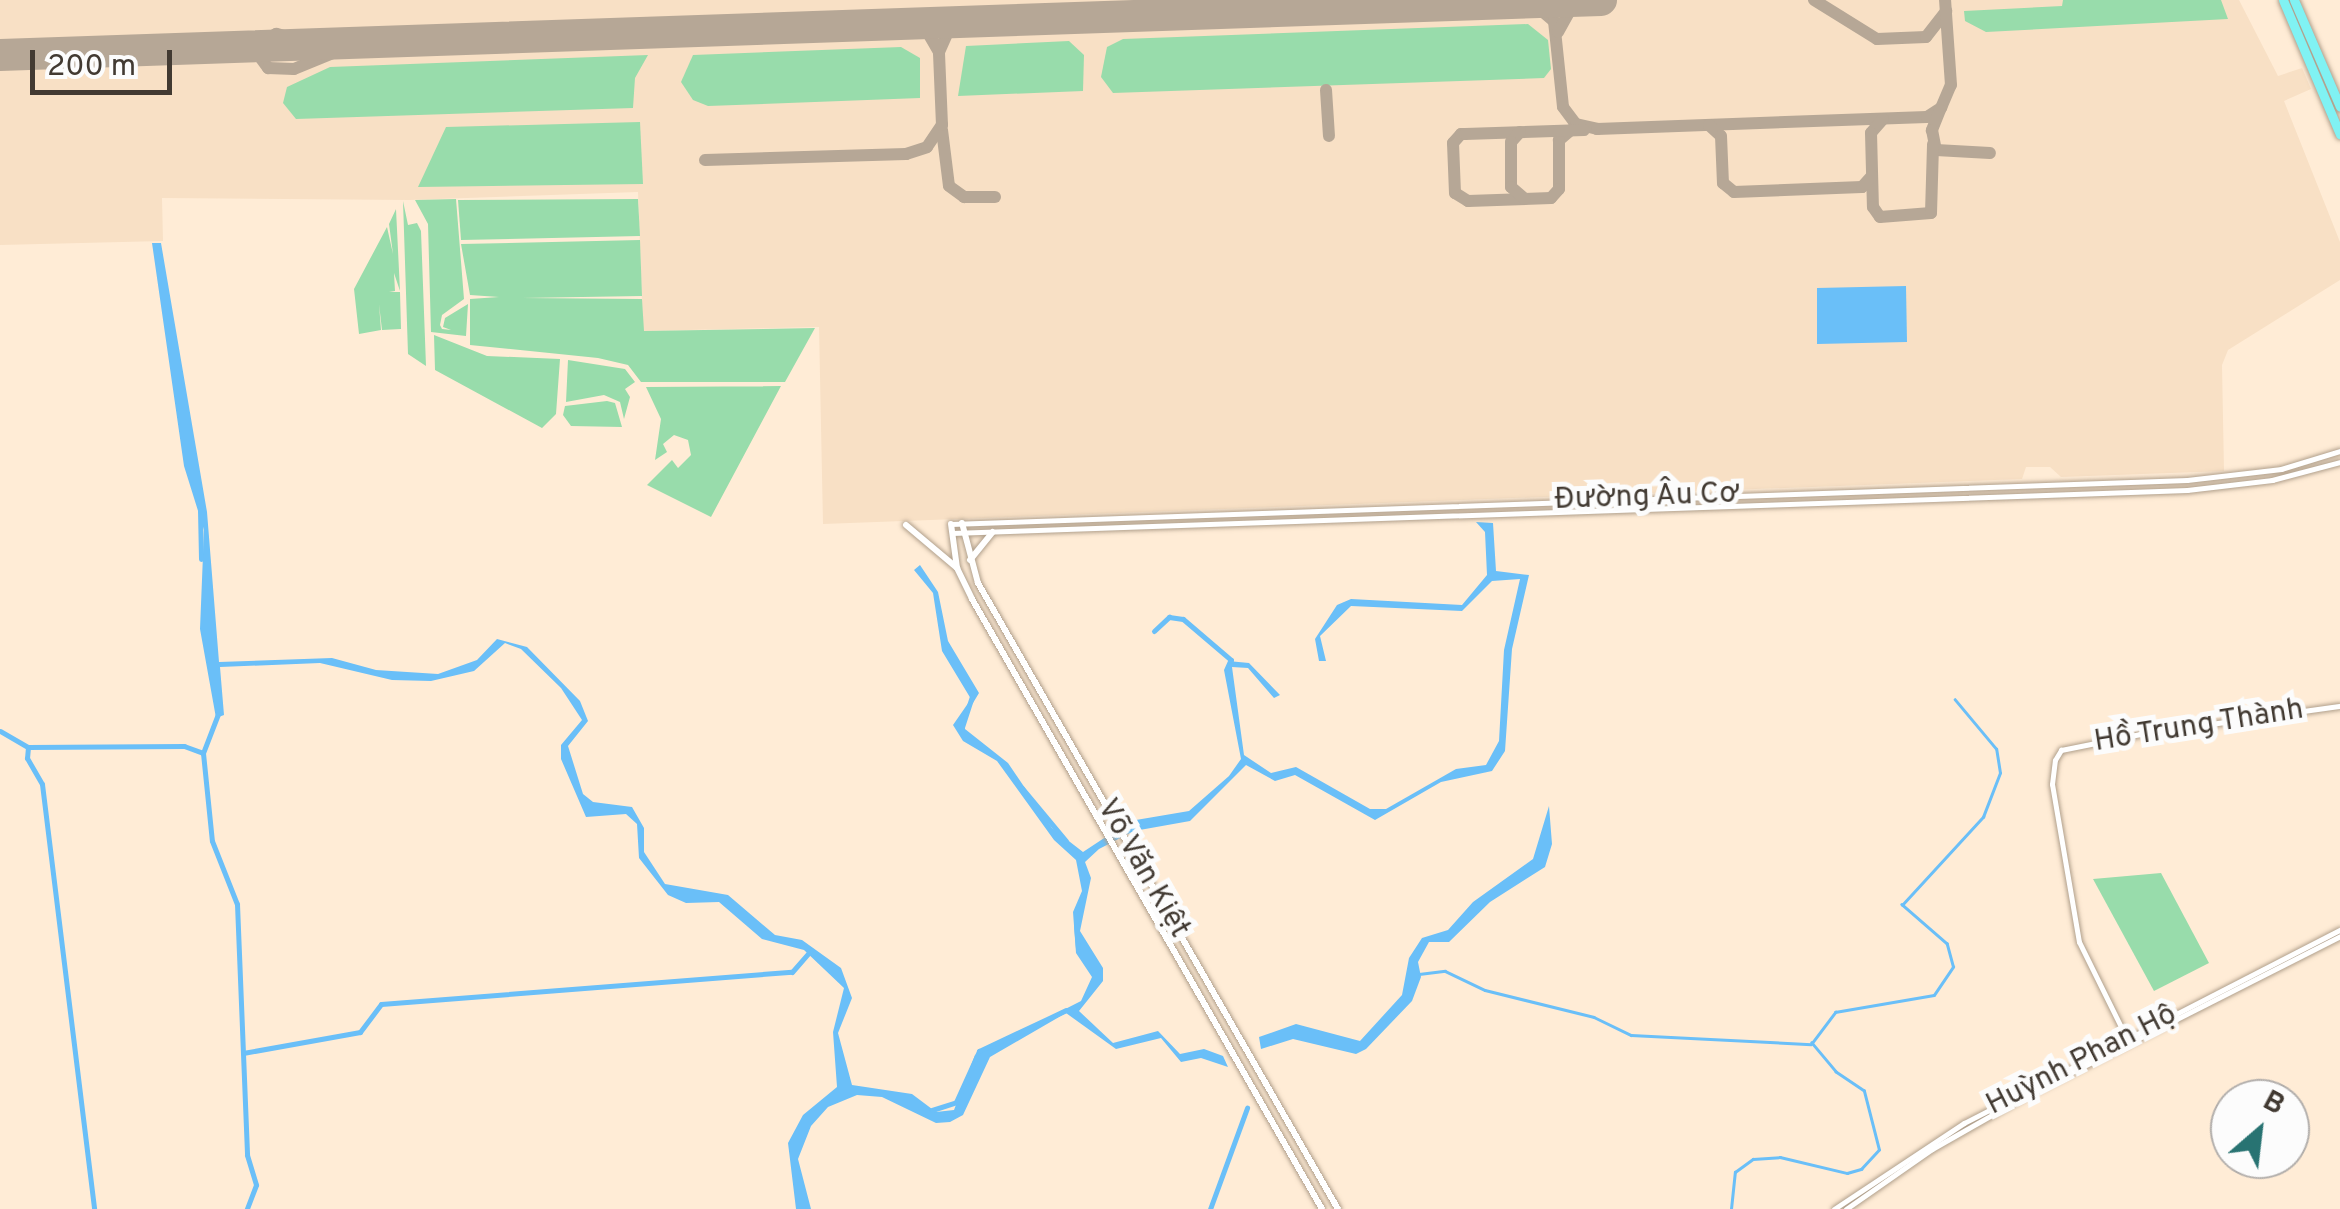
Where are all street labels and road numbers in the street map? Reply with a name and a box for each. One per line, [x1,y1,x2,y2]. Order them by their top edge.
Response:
street label: Đường Âu Cơ [1553,477,1741,519]
street label: Hồ Trung Thành [2091,693,2307,761]
street label: Võ Văn Kiệt [1088,793,1196,945]
street label: Huỳnh Phan Hộ [1981,998,2183,1124]

